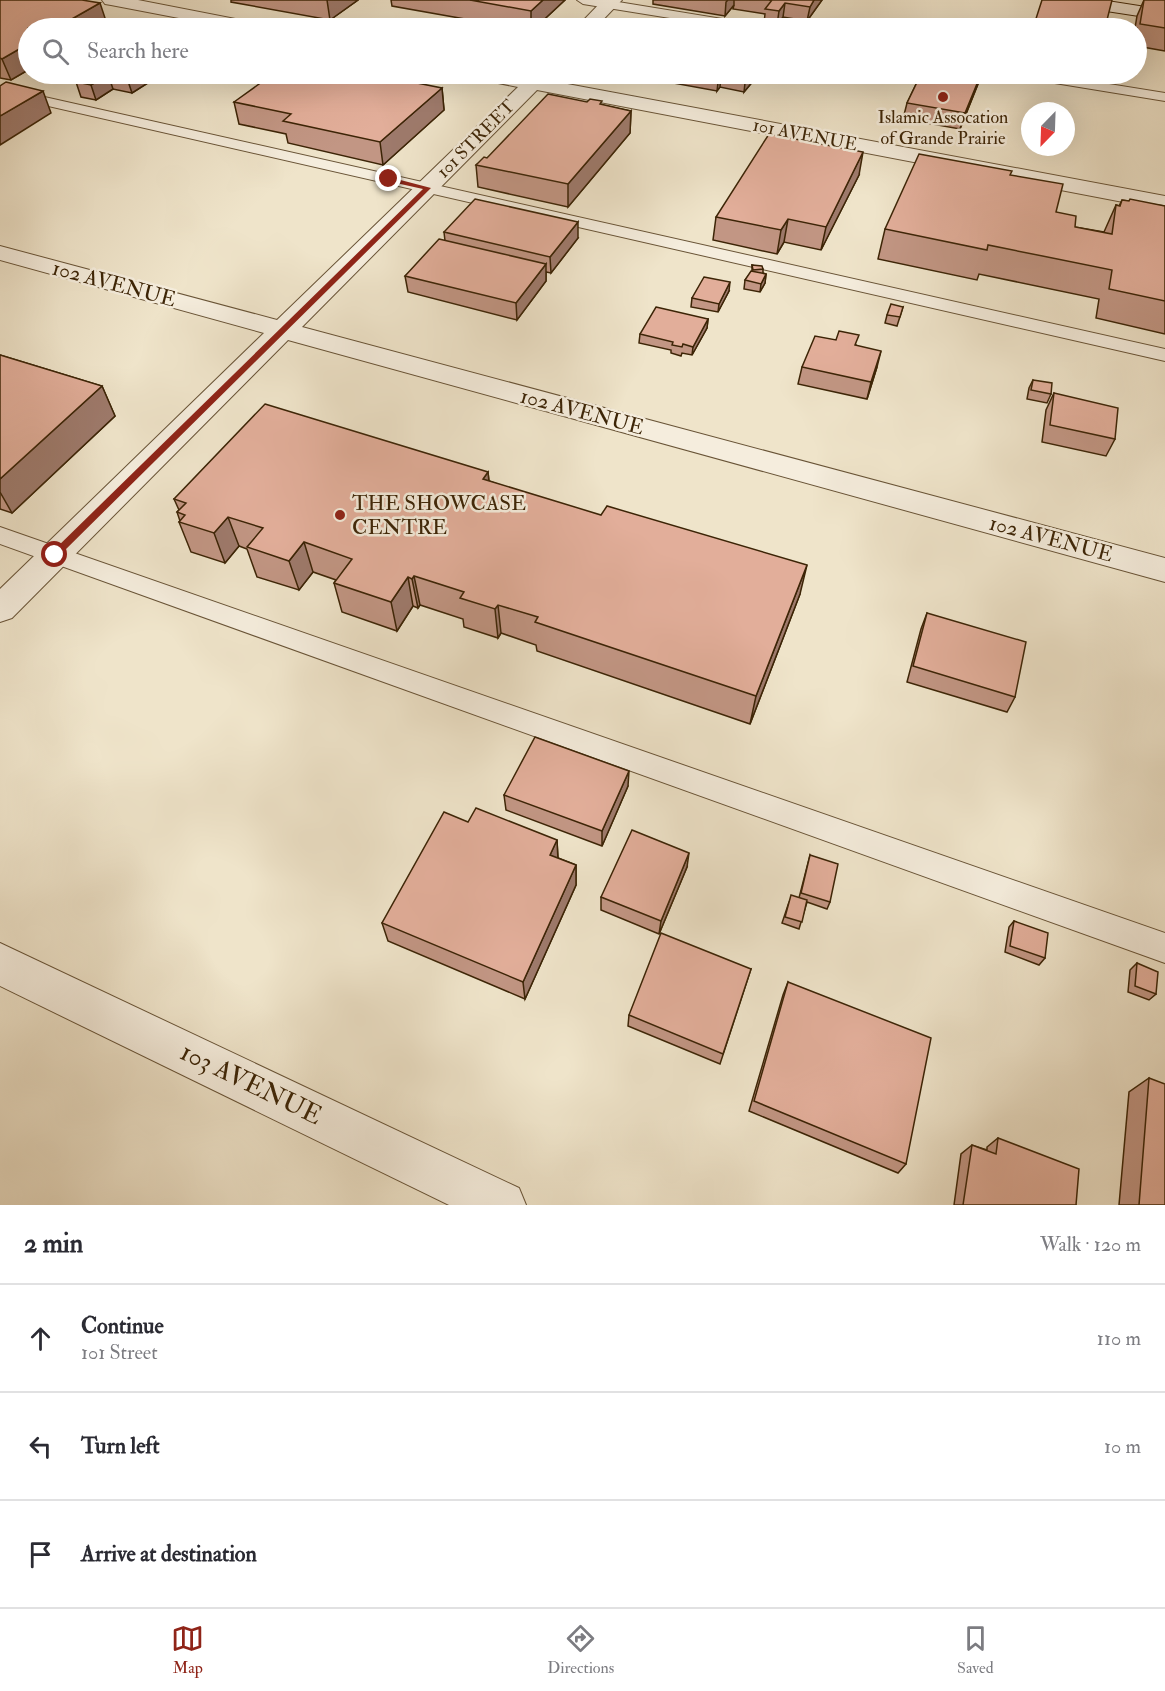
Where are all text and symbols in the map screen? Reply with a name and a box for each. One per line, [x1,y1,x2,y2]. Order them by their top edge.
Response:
search box [18,18,1147,84]
icon: search [39,35,72,68]
text: Search here [87,37,189,65]
marker: Islamic Assocation of Grande Prairie [936,90,950,104]
street label: 101 STREET [432,95,520,183]
north arrow [1021,102,1075,156]
place label: Islamic Assocation of Grande Prairie [878,106,1008,150]
street label: 101 AVENUE [751,114,859,156]
route end [375,165,401,191]
street label: 102 AVENUE [49,255,179,313]
street label: 102 AVENUE [517,383,647,441]
place label: THE SHOWCASE CENTRE [352,490,526,541]
marker: THE SHOWCASE CENTRE [333,508,347,522]
street label: 102 AVENUE [986,510,1116,568]
route start [41,541,67,567]
street label: 103 AVENUE [175,1036,327,1132]
text: 2 min [24,1228,83,1260]
text: Walk · 120 m [1040,1232,1141,1257]
text: Continue [81,1312,164,1340]
icon: ahead [24,1322,57,1355]
text: 110 m [1097,1326,1141,1351]
text: 101 Street [81,1340,158,1365]
icon: left [24,1430,57,1463]
text: Turn left [81,1432,160,1460]
text: 10 m [1104,1434,1141,1459]
icon: arrive [24,1538,57,1571]
text: Arrive at destination [81,1540,257,1568]
tab: Map [171,1622,204,1678]
tab: Directions [547,1622,614,1678]
tab: Saved [957,1622,994,1678]

